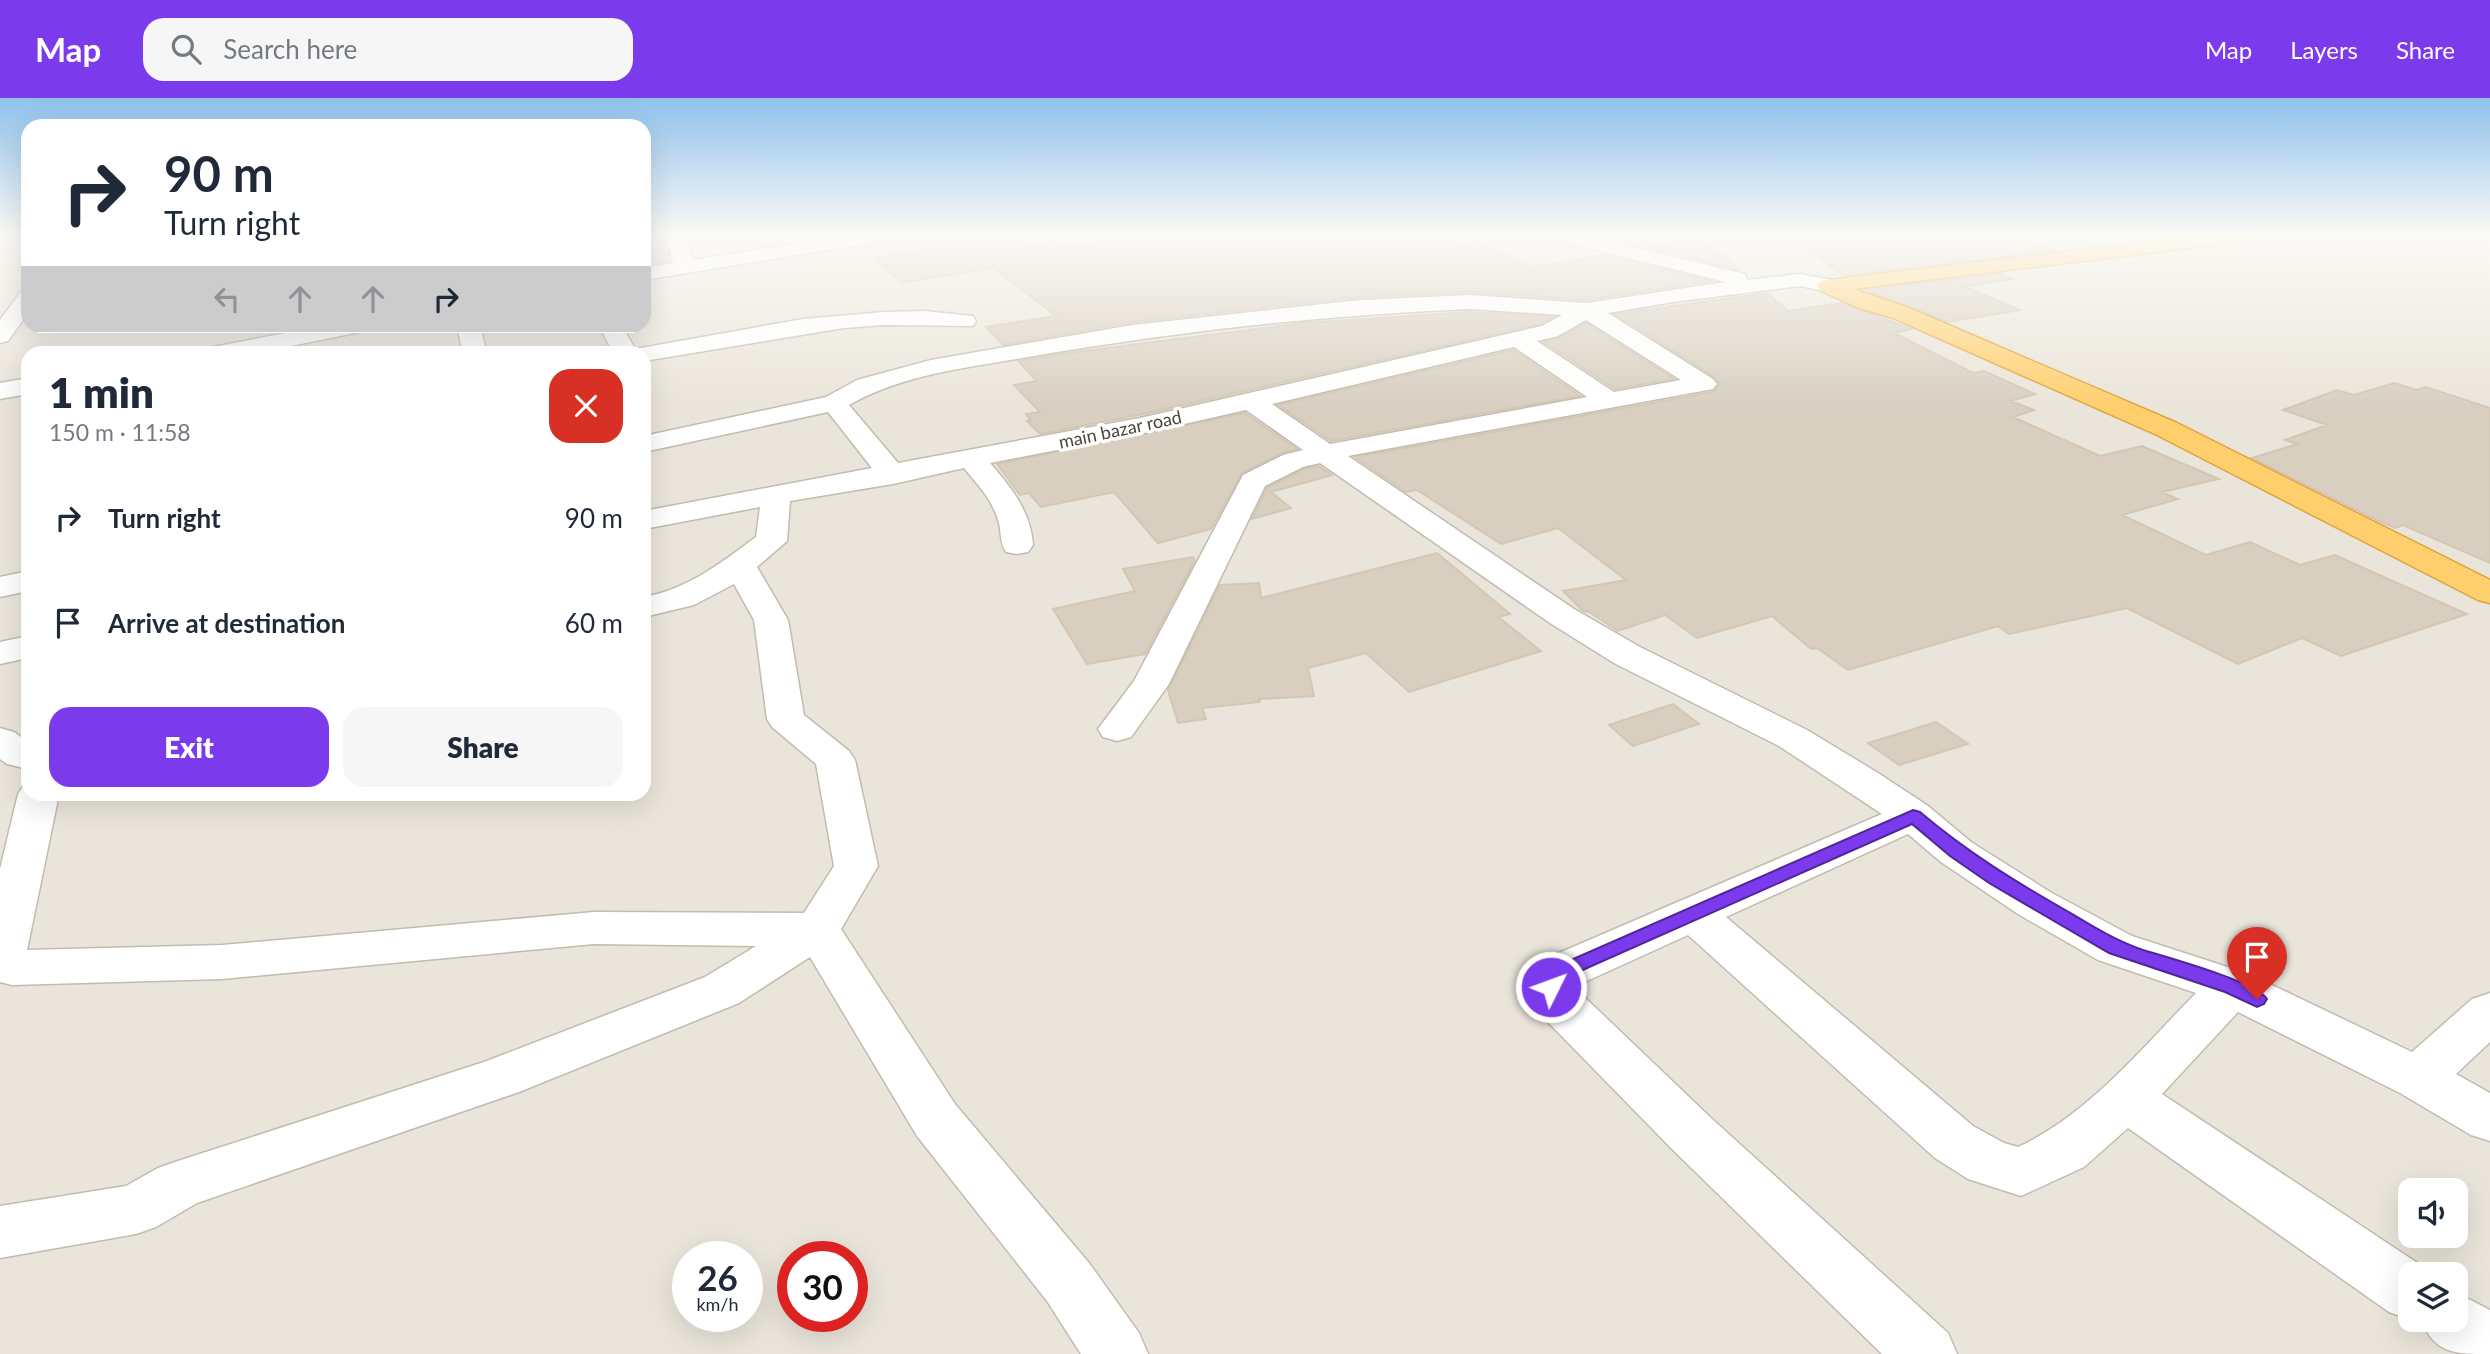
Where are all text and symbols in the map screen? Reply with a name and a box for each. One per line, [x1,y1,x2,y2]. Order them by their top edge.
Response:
search box [143,18,633,81]
text: Map [35,29,101,69]
icon: search [167,30,205,68]
text: Search here [223,33,357,65]
text: Map [2205,35,2252,64]
text: Layers [2290,35,2358,64]
text: Share [2396,35,2455,64]
text: 90 m [164,144,274,202]
icon: right [49,147,140,238]
text: Turn right [164,203,300,242]
icon: left [208,280,246,318]
icon: ahead [281,280,319,318]
icon: ahead [354,280,392,318]
icon: right [427,280,465,318]
text: 1 min [49,367,154,417]
button: close [549,369,623,443]
street label: main bazar road [1057,405,1183,453]
text: 150 m · 11:58 [49,418,191,446]
icon: right [49,499,87,537]
text: Turn right [108,502,221,534]
text: 90 m [565,502,623,534]
icon: arrive [49,604,87,642]
text: Arrive at destination [108,607,345,639]
text: 60 m [565,607,623,639]
button: Exit [49,707,329,787]
button: Share [343,707,623,787]
pin [2227,927,2287,999]
icon: arrive [2238,938,2276,976]
position arrow [1514,950,1588,1024]
map controls [2398,1178,2468,1332]
button: sound [2398,1178,2468,1248]
speed limit sign: 30 [777,1241,868,1332]
text: 26 [697,1256,738,1298]
button: layers [2398,1262,2468,1332]
text: km/h [696,1293,739,1315]

